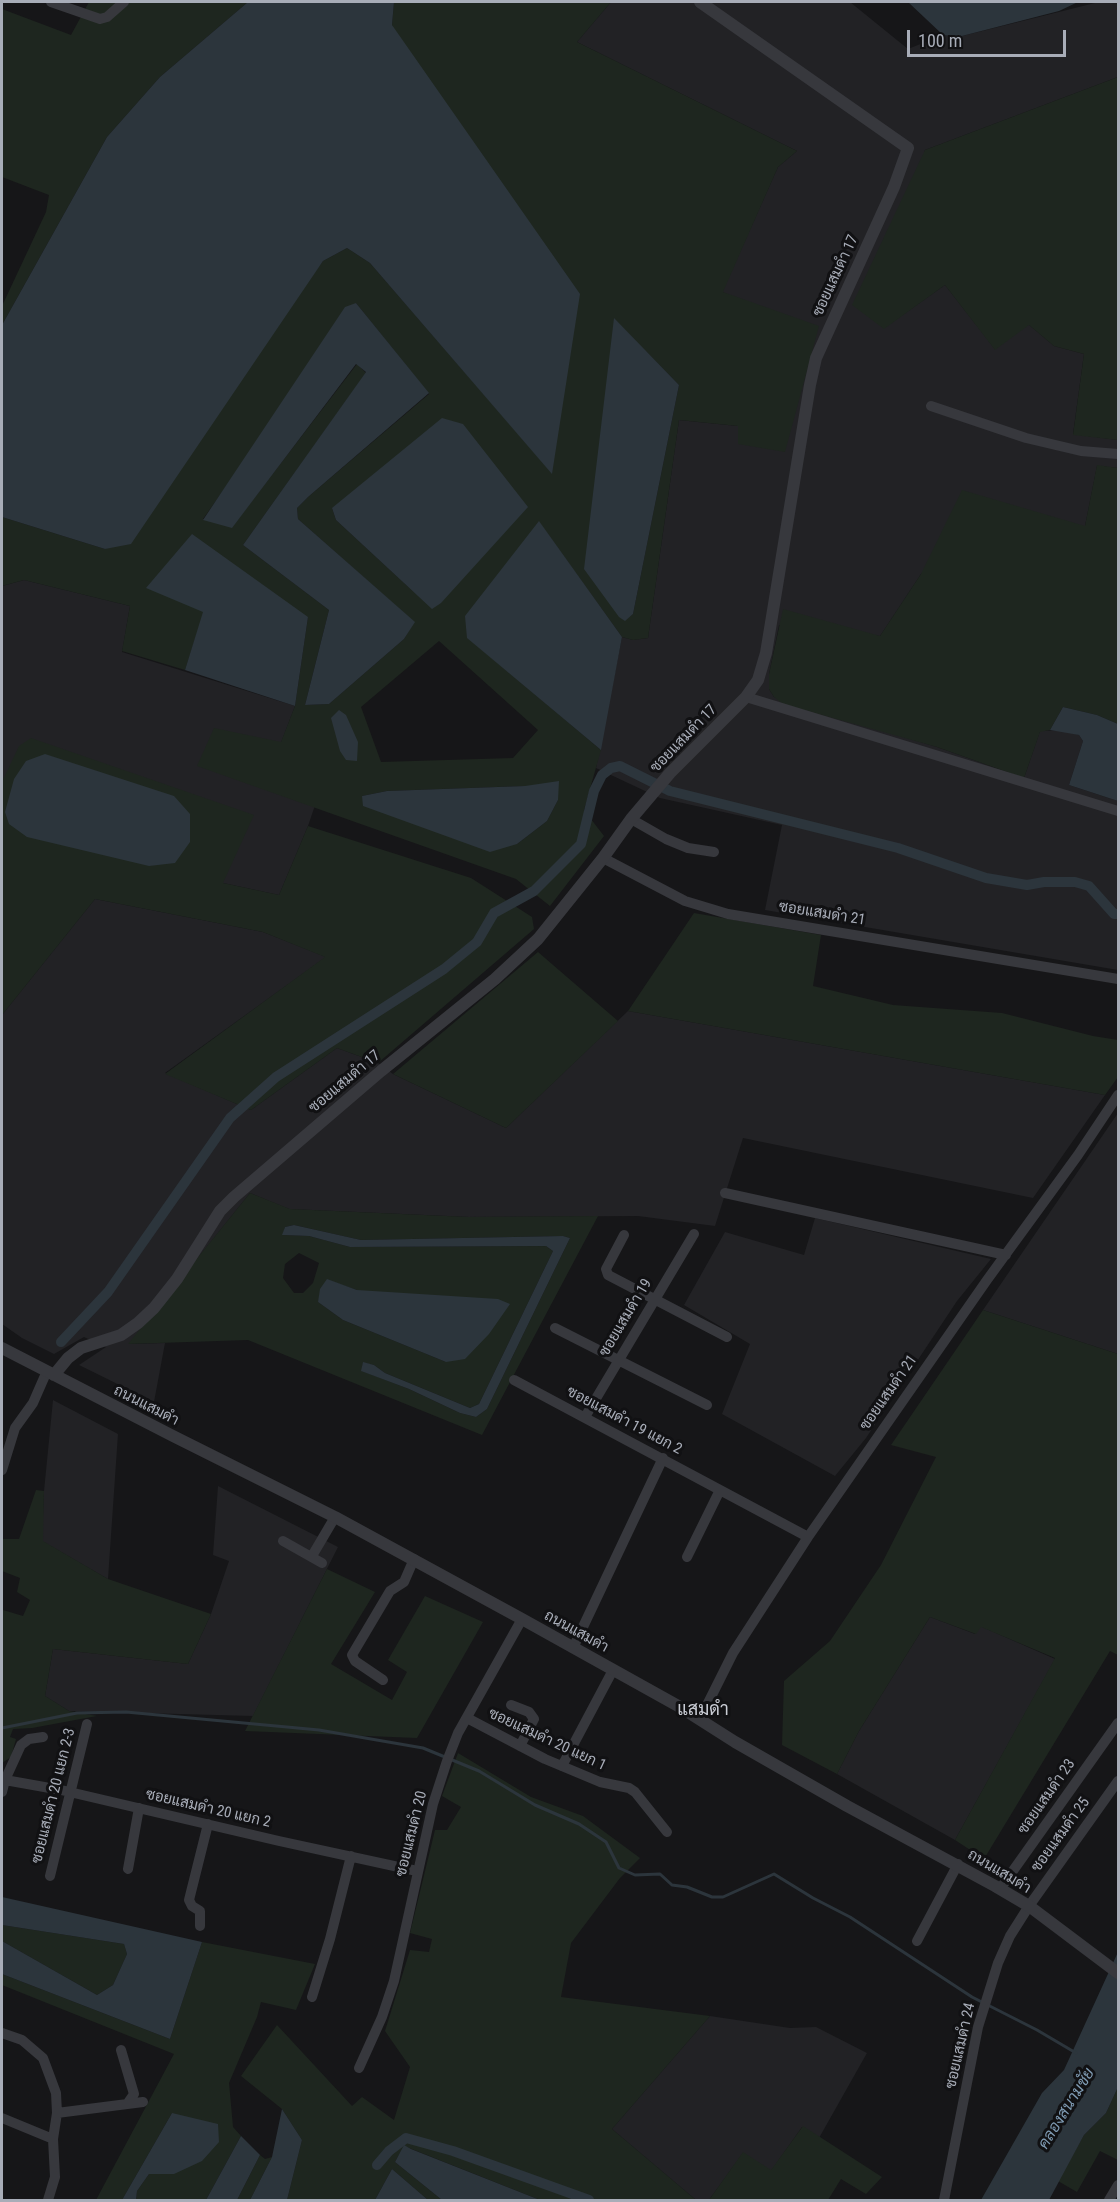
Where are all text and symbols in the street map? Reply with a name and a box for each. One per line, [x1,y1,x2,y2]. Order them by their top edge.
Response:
scale bar [910,18,1069,56]
text: 100 m [918,30,962,51]
street label: ซอยแสมดำ 17 [809,232,863,320]
street label: ซอยแสมดำ 17 [647,701,721,777]
street label: ซอยแสมดำ 21 [777,898,867,930]
street label: ซอยแสมดำ 17 [306,1047,384,1117]
street label: ซอยแสมดำ 19 [596,1276,656,1360]
street label: ซอยแสมดำ 21 [856,1352,922,1434]
street label: ถนนแสมดำ [110,1382,182,1430]
street label: ซอยแสมดำ 19 แยก 2 [563,1383,685,1459]
street label: ถนนแสมดำ [541,1607,611,1657]
district label: แสมดำ [677,1699,729,1721]
street label: ซอยแสมดำ 20 แยก 1 [485,1705,609,1775]
street label: ซอยแสมดำ 20 แยก 2-3 [28,1726,80,1866]
street label: ซอยแสมดำ 23 [1014,1756,1080,1838]
street label: ซอยแสมดำ 20 แยก 2 [144,1786,272,1832]
street label: ซอยแสมดำ 20 [393,1789,431,1879]
street label: ซอยแสมดำ 25 [1028,1794,1094,1876]
street label: ถนนแสมดำ [964,1846,1034,1898]
street label: ซอยแสมดำ 24 [942,2001,980,2091]
water label: คลองสนามชัย [1035,2065,1099,2153]

